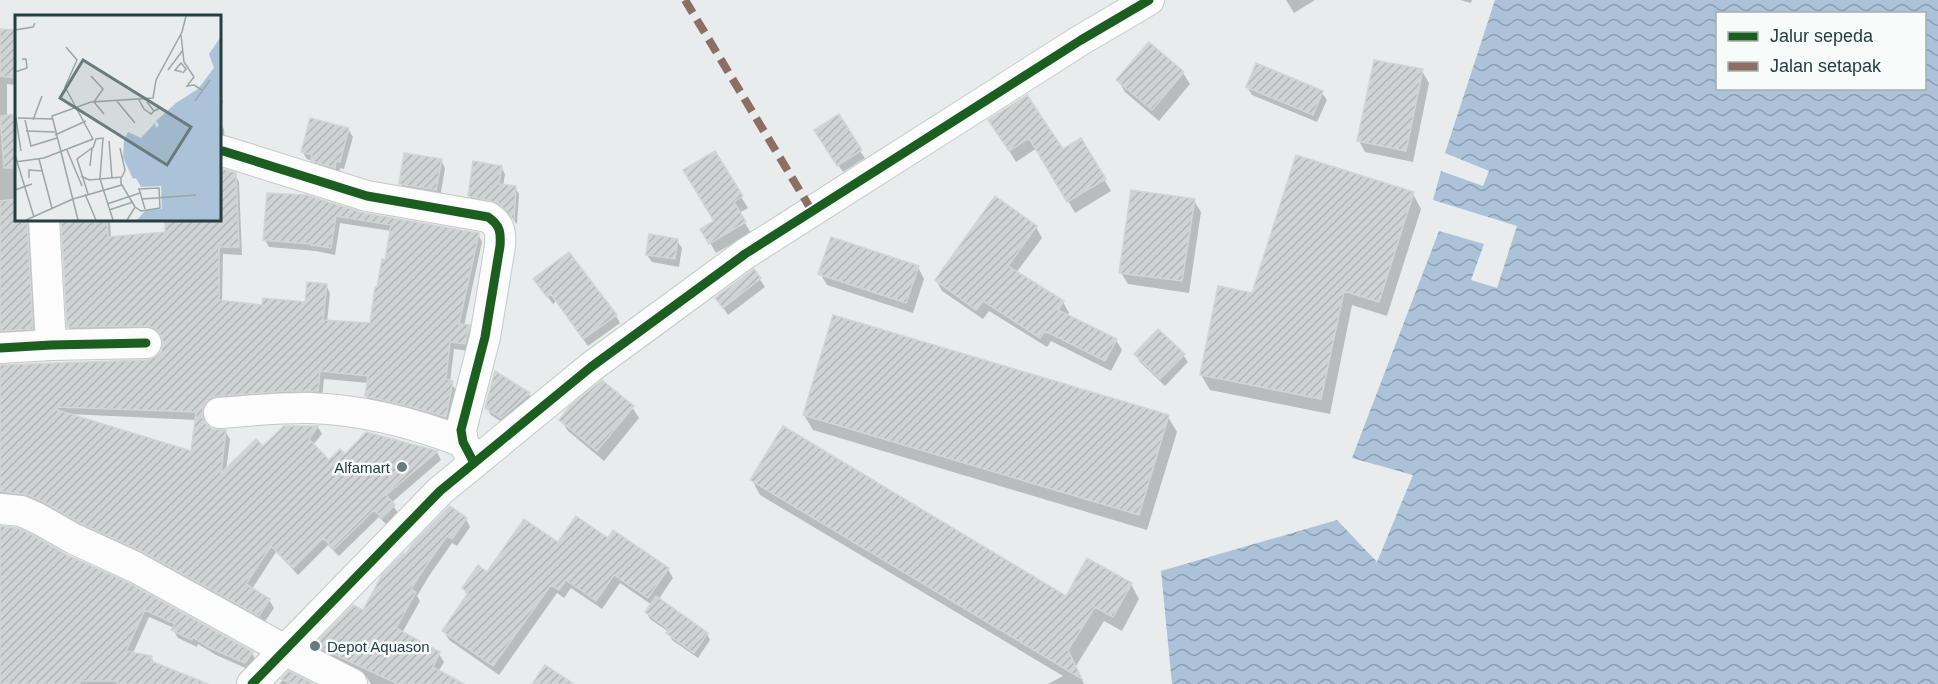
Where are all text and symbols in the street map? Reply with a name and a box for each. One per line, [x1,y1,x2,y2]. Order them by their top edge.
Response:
legend [1716,12,1926,90]
inset map [15,15,220,220]
text: Jalur sepeda [1770,26,1874,46]
text: Jalan setapak [1770,56,1882,76]
place label: Alfamart [334,459,391,476]
marker: Alfamart [395,460,409,474]
place label: Depot Aquason [327,638,430,655]
marker: Depot Aquason [308,639,322,653]

